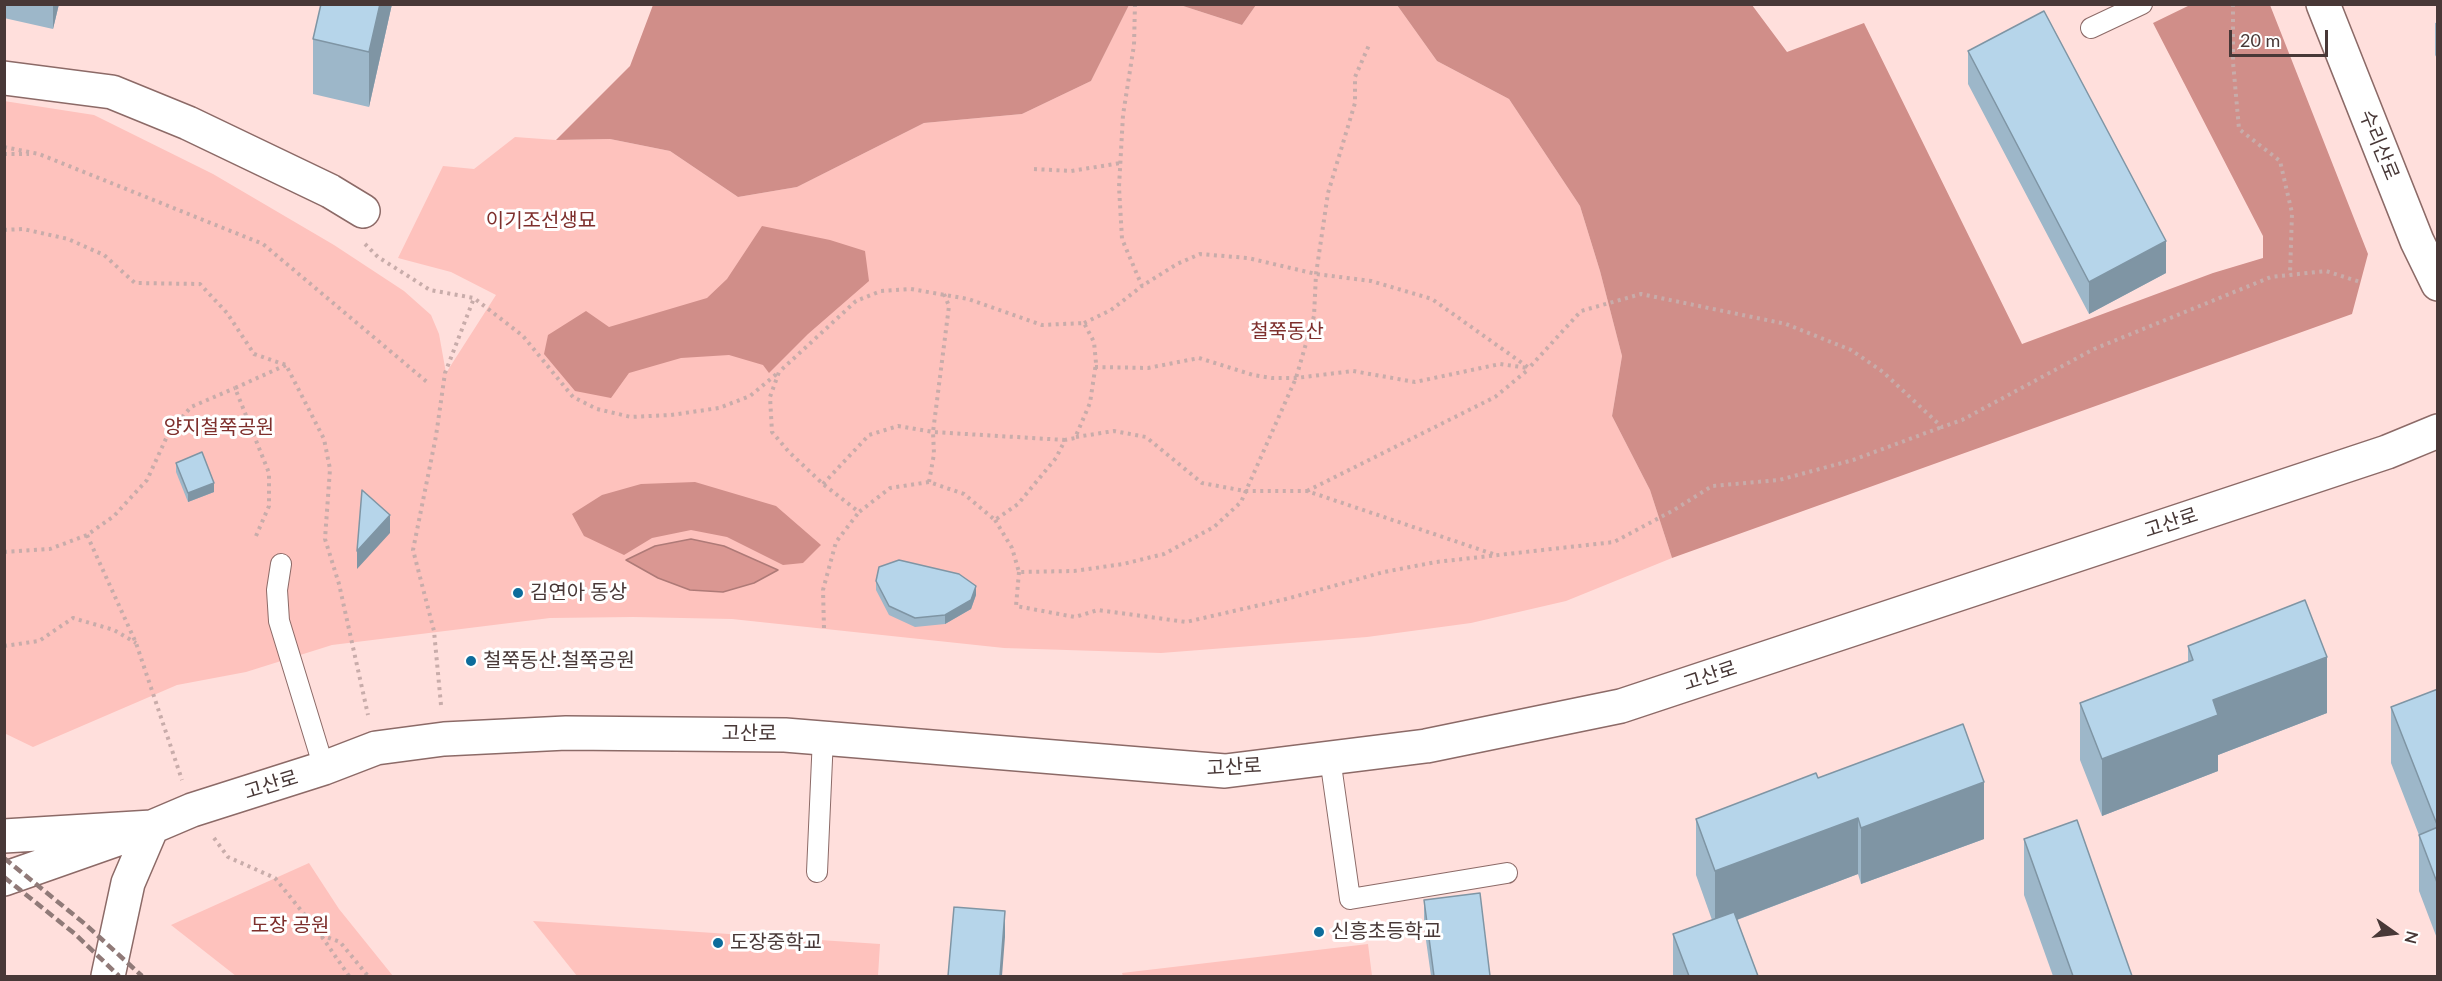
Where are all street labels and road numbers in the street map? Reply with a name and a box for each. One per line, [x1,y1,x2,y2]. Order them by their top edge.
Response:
street label: 수리산로 [2354,106,2404,184]
street label: 고산로 [2141,503,2201,543]
street label: 고산로 [1680,656,1740,696]
street label: 고산로 [721,722,777,746]
street label: 고산로 [1206,754,1262,780]
street label: 고산로 [241,765,301,805]

